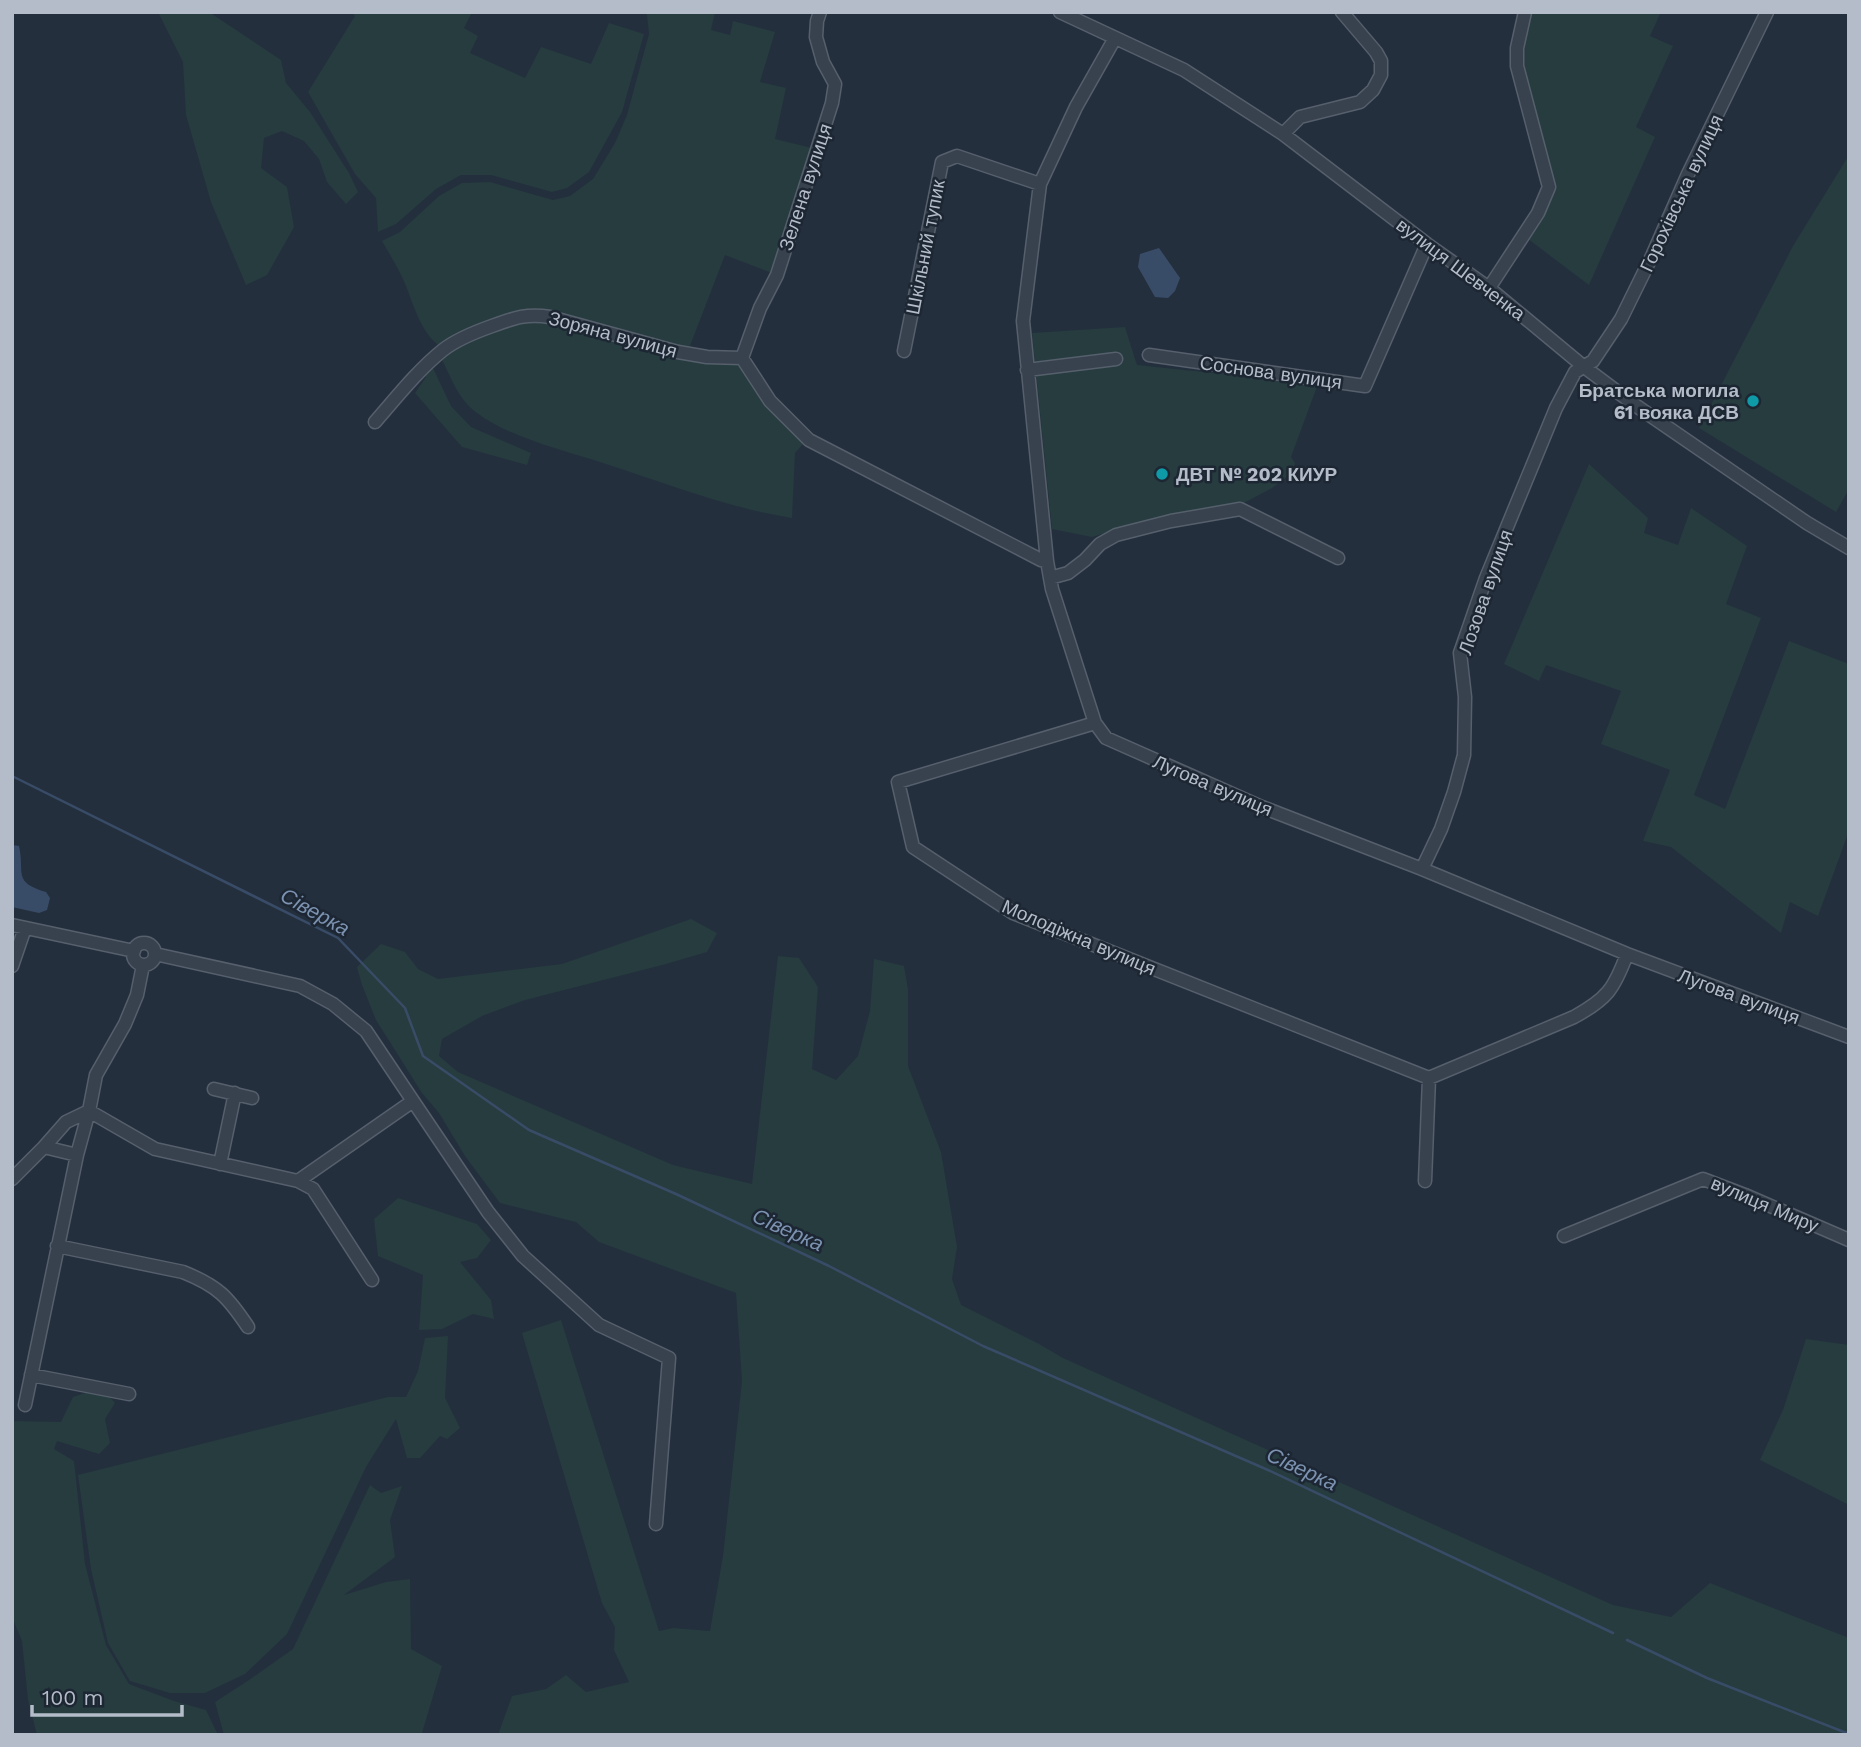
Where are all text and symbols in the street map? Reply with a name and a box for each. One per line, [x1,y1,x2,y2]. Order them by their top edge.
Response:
street label: Горохівська вулиця [1635,111,1728,276]
street label: Зелена вулиця [774,121,837,254]
street label: Шкільний тупик [901,177,950,316]
street label: вулиця Шевченка [1392,213,1530,326]
street label: Зоряна вулиця [546,306,680,363]
street label: Соснова вулиця [1198,351,1344,394]
place label: Братська могила 61 вояка ДСВ [1579,379,1739,424]
marker: Братська могила 61 вояка ДСВ [1745,393,1761,409]
place label: ДВТ № 202 КИУР [1176,463,1338,486]
marker: ДВТ № 202 КИУР [1154,466,1170,482]
street label: Лозова вулиця [1453,527,1518,658]
street label: Лугова вулиця [1149,750,1276,821]
water label: Сіверка [276,882,354,941]
street label: Молодіжна вулиця [998,895,1159,980]
street label: Лугова вулиця [1675,964,1803,1029]
street label: вулиця Миру [1708,1172,1822,1238]
water label: Сіверка [749,1203,828,1256]
water label: Сіверка [1263,1441,1342,1496]
scale bar [32,1674,182,1718]
text: 100 m [42,1685,104,1710]

